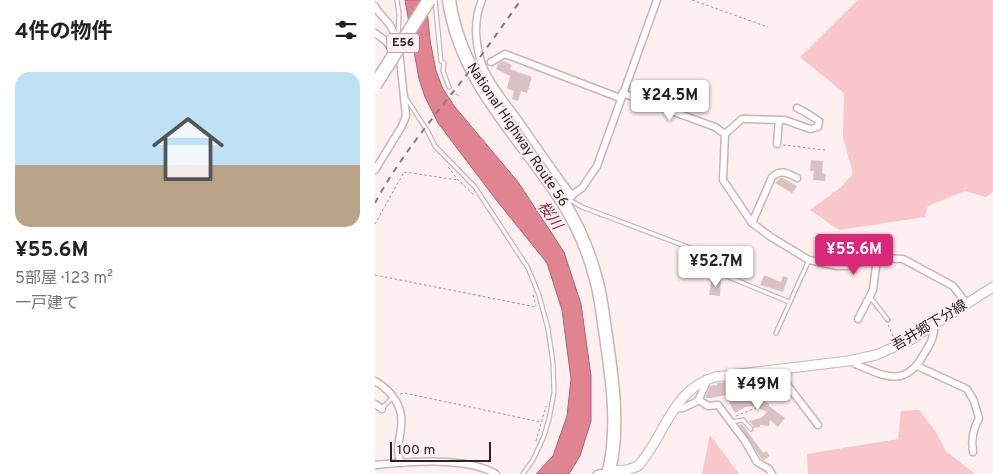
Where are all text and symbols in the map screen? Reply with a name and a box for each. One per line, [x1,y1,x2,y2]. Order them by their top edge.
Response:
icon: filters [332,16,360,44]
text: 4件の物件 [15,19,113,46]
road number: E56 [387,34,419,52]
street label: National Highway Route 56 [462,60,572,210]
pin: ¥24.5M [629,80,711,122]
text: ¥24.5M [642,86,698,106]
icon: home [143,104,233,194]
water label: 桜川 [533,198,567,235]
pin: ¥55.6M [813,234,895,276]
text: ¥55.6M [15,237,88,264]
text: ¥55.6M [826,240,882,260]
pin: ¥52.7M [675,246,757,288]
text: ¥52.7M [689,252,743,272]
text: 5部屋 · 123 m² [15,269,113,289]
text: 一戸建て [15,294,79,314]
street label: 吾井郷下分線 [889,296,970,355]
pin: ¥49M [728,368,788,411]
text: ¥49M [737,375,779,395]
scale bar [390,439,491,462]
text: 100 m [397,442,435,459]

